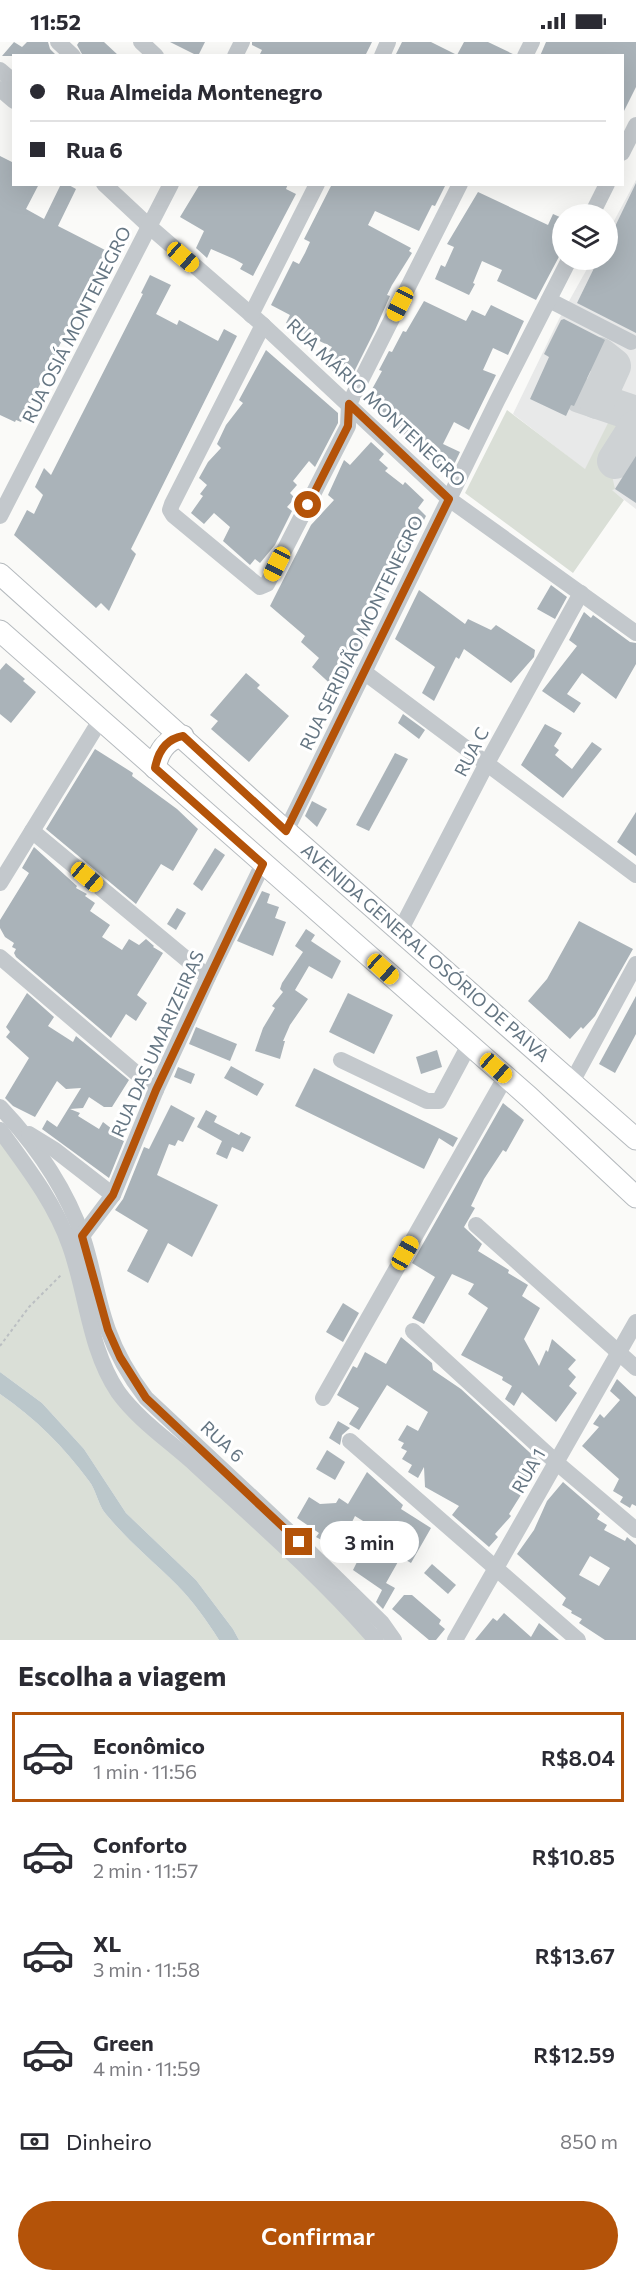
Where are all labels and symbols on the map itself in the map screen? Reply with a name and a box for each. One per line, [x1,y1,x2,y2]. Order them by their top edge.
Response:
street label: RUA OSIÁ MONTENEGRO [17,223,135,427]
car [164,238,202,276]
car [384,284,416,324]
street label: RUA MÁRIO MONTENEGRO [283,314,471,491]
route start [294,491,321,518]
street label: RUA SERIDIÃO MONTENEGRO [295,512,428,753]
car [261,544,293,584]
street label: RUA C [449,723,493,780]
street label: AVENIDA GENERAL OSÓRIO DE PAIVA [297,838,554,1066]
car [67,859,107,895]
street label: RUA DAS UMARIZEIRAS [106,947,208,1140]
car [364,950,402,988]
car [477,1049,515,1087]
car [388,1233,422,1273]
street label: RUA 6 [196,1416,249,1467]
street label: RUA 1 [507,1444,550,1497]
callout: 3 min [320,1521,419,1563]
route end [285,1528,312,1555]

